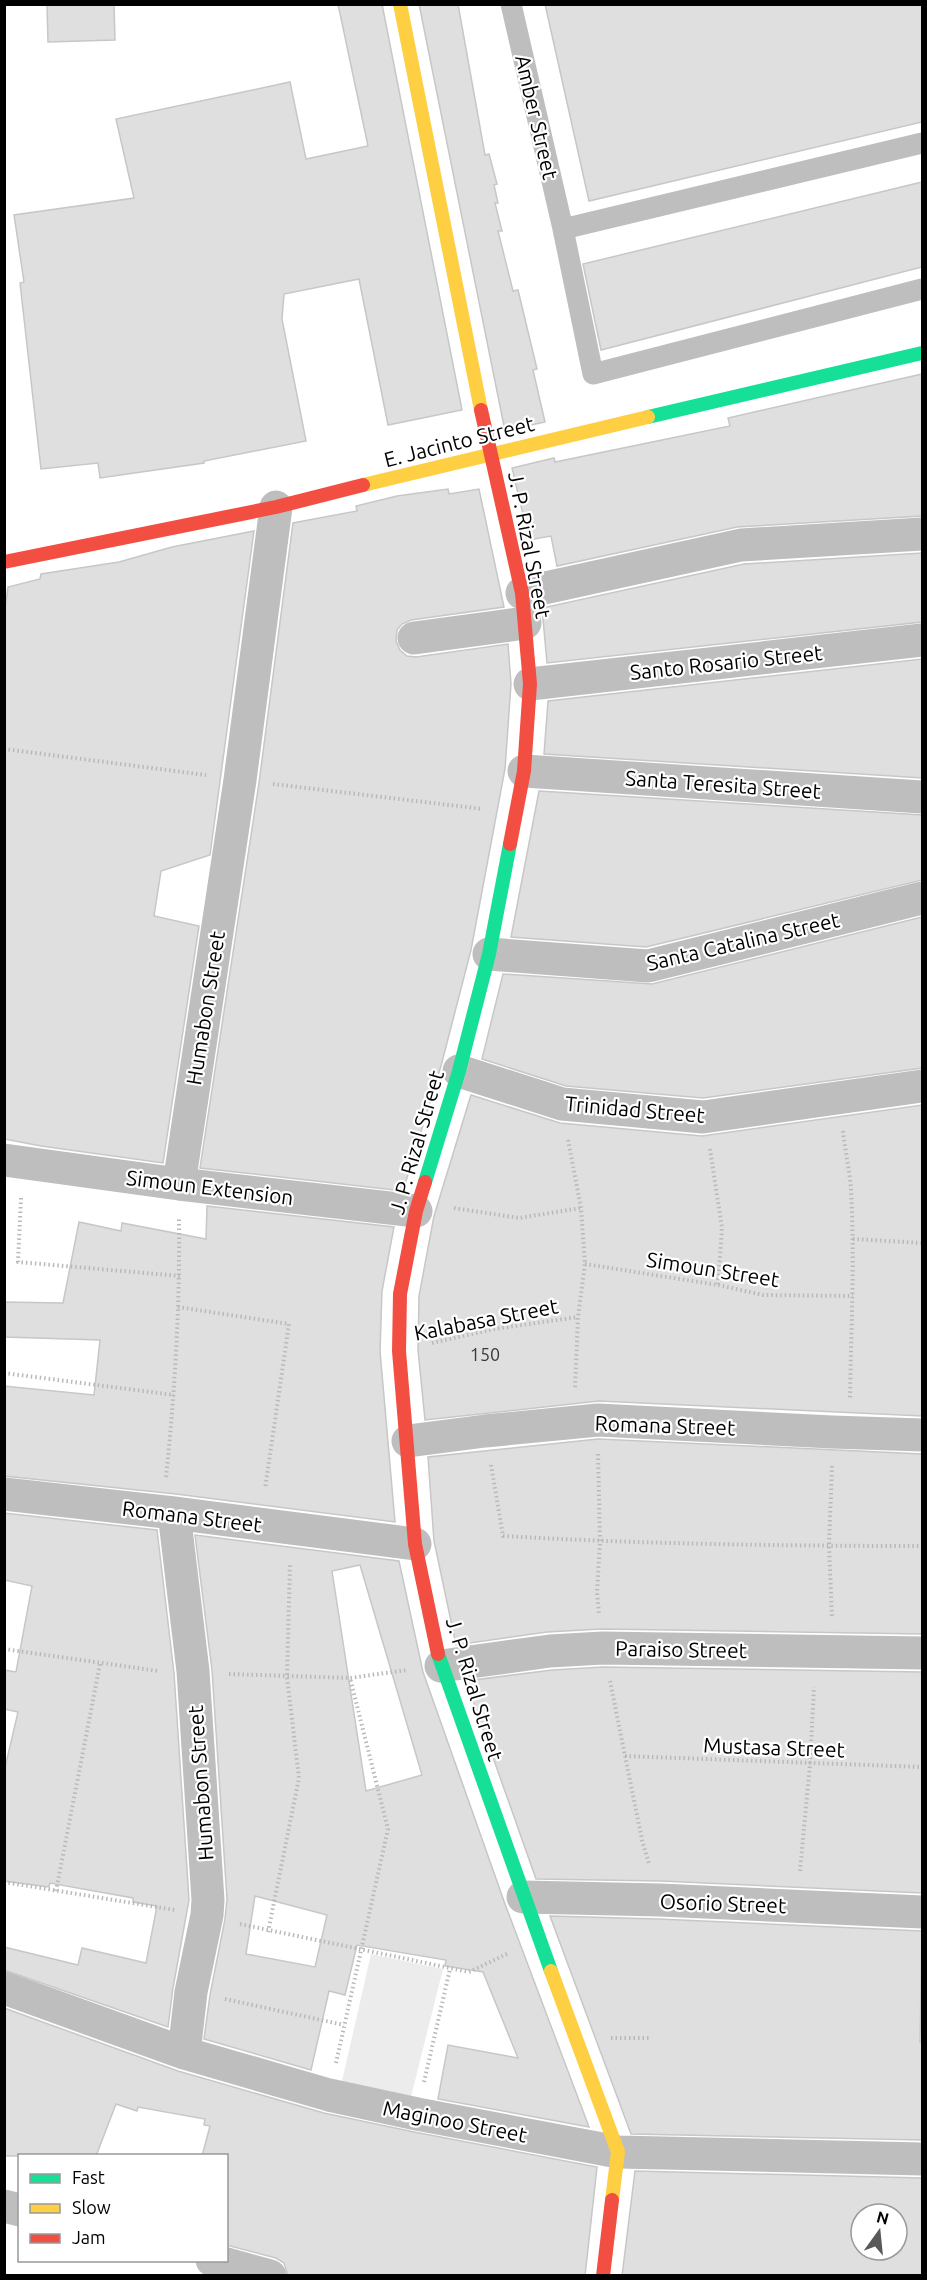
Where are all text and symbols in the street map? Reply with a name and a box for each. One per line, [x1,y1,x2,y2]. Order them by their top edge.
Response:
street label: Amber Street [511,52,563,182]
street label: E. Jacinto Street [381,411,537,471]
street label: J. P. Rizal Street [504,470,556,620]
street label: Santo Rosario Street [629,640,823,684]
street label: Santa Teresita Street [624,765,822,803]
street label: Santa Catalina Street [644,907,842,975]
street label: Humabon Street [181,929,229,1087]
street label: J. P. Rizal Street [384,1067,448,1217]
street label: Trinidad Street [564,1091,706,1127]
street label: Simoun Extension [125,1165,295,1209]
street label: Simoun Street [645,1247,781,1291]
street label: Kalabasa Street [412,1293,560,1345]
house number: 150 [470,1344,500,1364]
street label: Romana Street [594,1411,736,1439]
street label: Romana Street [121,1496,263,1536]
street label: J. P. Rizal Street [442,1614,508,1764]
street label: Paraiso Street [615,1636,747,1662]
street label: Humabon Street [183,1705,217,1861]
street label: Mustasa Street [703,1733,845,1761]
street label: Osorio Street [659,1889,787,1917]
street label: Maginoo Street [381,2095,529,2147]
legend [18,2154,228,2262]
text: Fast [72,2167,105,2187]
text: Slow [72,2197,111,2217]
north arrow [849,2202,909,2262]
text: N [875,2207,891,2228]
text: Jam [72,2227,106,2247]

